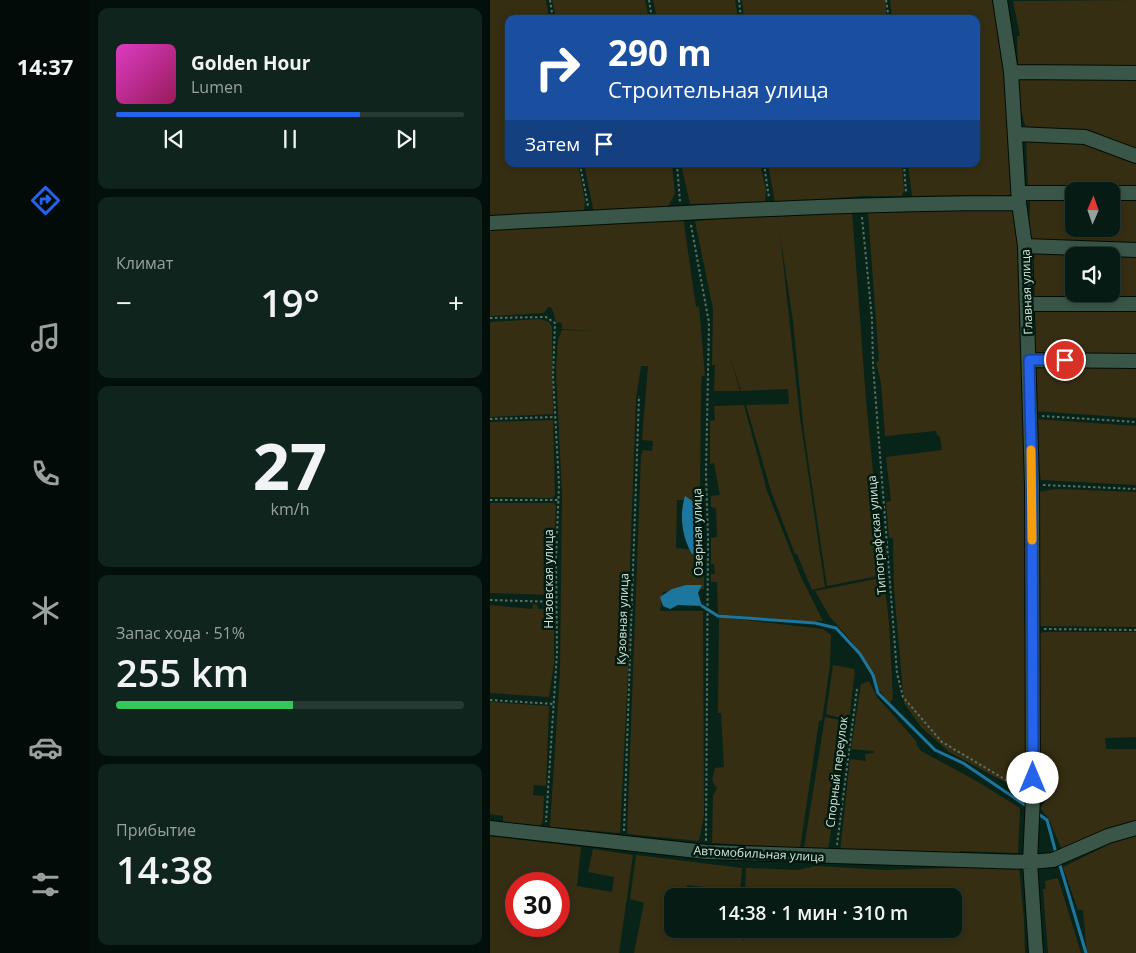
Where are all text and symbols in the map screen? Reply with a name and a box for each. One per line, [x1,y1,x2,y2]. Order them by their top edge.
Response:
text: 290 m [608,29,712,76]
icon: right [525,35,590,100]
text: Golden Hour [191,50,310,76]
text: 14:37 [17,51,73,81]
text: Строительная улица [608,74,829,104]
text: Lumen [191,76,243,98]
icon: previous [160,125,188,153]
icon: pause [276,125,304,153]
icon: next [392,125,420,153]
icon: arrive [590,130,618,158]
text: Затем [525,131,580,157]
north arrow [1065,182,1120,238]
map controls [1065,182,1120,302]
icon: directions [28,183,63,218]
button: sound [1065,247,1120,302]
street label: Главная улица [1017,249,1036,335]
text: Климат [116,252,173,274]
text: 19° [260,276,320,328]
text: − [116,283,132,321]
text: + [448,283,464,321]
icon: music [28,320,63,355]
pin [1044,339,1086,381]
icon: arrive [1051,346,1079,374]
text: 27 [253,421,327,509]
icon: phone [28,456,63,491]
street label: Типографская улица [863,475,890,595]
street label: Озерная улица [688,488,707,576]
text: km/h [271,498,309,520]
street label: Низовская улица [540,529,557,629]
street label: Кузовная улица [612,573,633,665]
icon: climate [28,593,63,628]
text: Запас хода · 51% [116,622,245,644]
text: 255 km [116,646,249,698]
street label: Спорный переулок [821,715,852,828]
icon: car [28,730,63,765]
position arrow [1006,751,1058,803]
text: Прибытие [116,819,196,841]
street label: Автомобильная улица [693,842,825,865]
text: 14:38 [116,843,213,895]
icon: filters [28,867,63,902]
speed limit sign: 30 [505,872,570,937]
text: 14:38 · 1 мин · 310 m [718,900,908,926]

